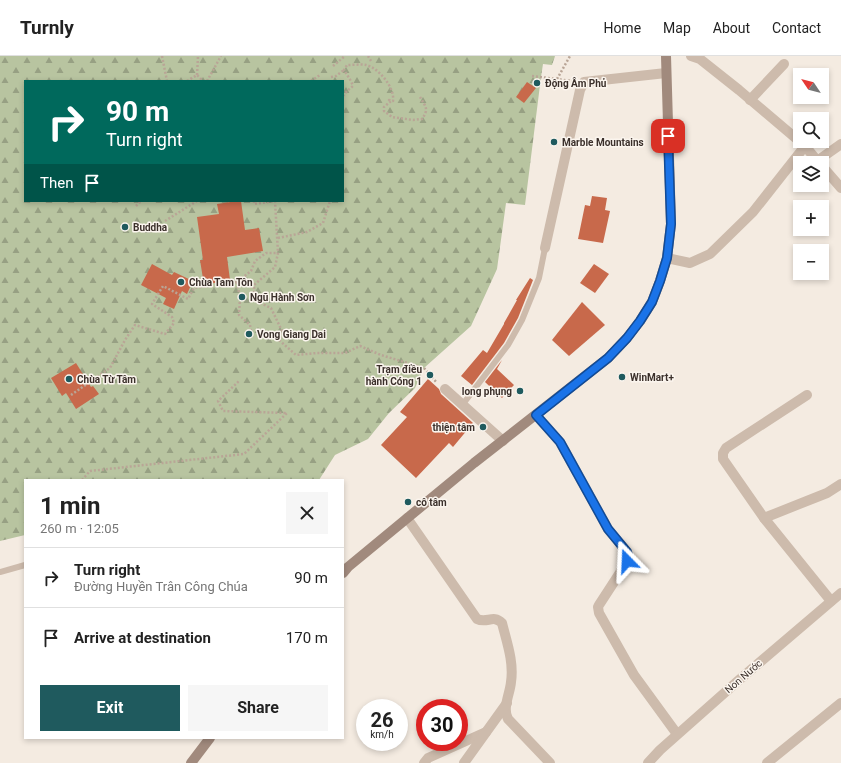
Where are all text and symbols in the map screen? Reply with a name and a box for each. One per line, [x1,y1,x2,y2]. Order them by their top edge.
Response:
text: Turnly [20,16,74,39]
text: Home [603,20,641,36]
text: Map [663,20,691,36]
text: About [713,20,750,36]
text: Contact [772,20,821,36]
north arrow [793,68,829,104]
map controls [793,68,829,280]
place label: Động Âm Phủ [545,77,607,89]
marker: Động Âm Phủ [532,78,542,88]
text: 90 m [106,95,169,128]
icon: right [40,96,92,148]
button: search [793,112,829,148]
pin [651,119,685,153]
icon: arrive [657,125,679,147]
text: Turn right [106,129,183,150]
marker: Marble Mountains [549,137,559,147]
place label: Marble Mountains [562,137,644,148]
button: layers [793,156,829,192]
icon: arrive [81,172,103,194]
text: Then [40,174,73,192]
button: + [793,200,829,236]
marker: Buddha [120,222,130,232]
place label: Buddha [133,222,168,233]
button: − [793,244,829,280]
marker: Chùa Tam Tôn [176,277,186,287]
place label: Chùa Tam Tôn [189,277,253,288]
marker: Ngũ Hành Sơn [237,292,247,302]
place label: Ngũ Hành Sơn [250,292,315,303]
marker: Vong Giang Dai [244,329,254,339]
place label: Vong Giang Dai [257,329,326,340]
place label: Trạm điều hành Cóng 1 [366,364,422,387]
marker: Trạm điều hành Cóng 1 [425,370,435,380]
marker: WinMart+ [617,372,627,382]
place label: WinMart+ [630,372,674,383]
marker: Chùa Từ Tâm [64,374,74,384]
place label: Chùa Từ Tâm [77,374,136,385]
place label: long phụng [462,386,512,397]
marker: long phụng [515,386,525,396]
place label: thiện tâm [432,422,475,433]
marker: thiện tâm [478,422,488,432]
text: 1 min [40,492,100,520]
button: close [286,492,328,534]
marker: cô tâm [403,497,413,507]
place label: cô tâm [416,497,447,508]
text: 260 m · 12:05 [40,521,119,536]
position arrow [606,540,648,582]
text: Turn right [74,561,140,579]
icon: right [40,567,62,589]
text: 90 m [294,569,328,587]
text: Đường Huyền Trân Công Chúa [74,579,248,594]
icon: arrive [40,627,62,649]
text: Arrive at destination [74,629,211,647]
text: 170 m [286,629,328,647]
street label: Non Nước [723,657,764,695]
button: Exit [40,685,180,731]
button: Share [188,685,328,731]
speed limit sign: 30 [416,699,468,751]
text: 26 [371,708,393,732]
text: km/h [370,729,394,740]

